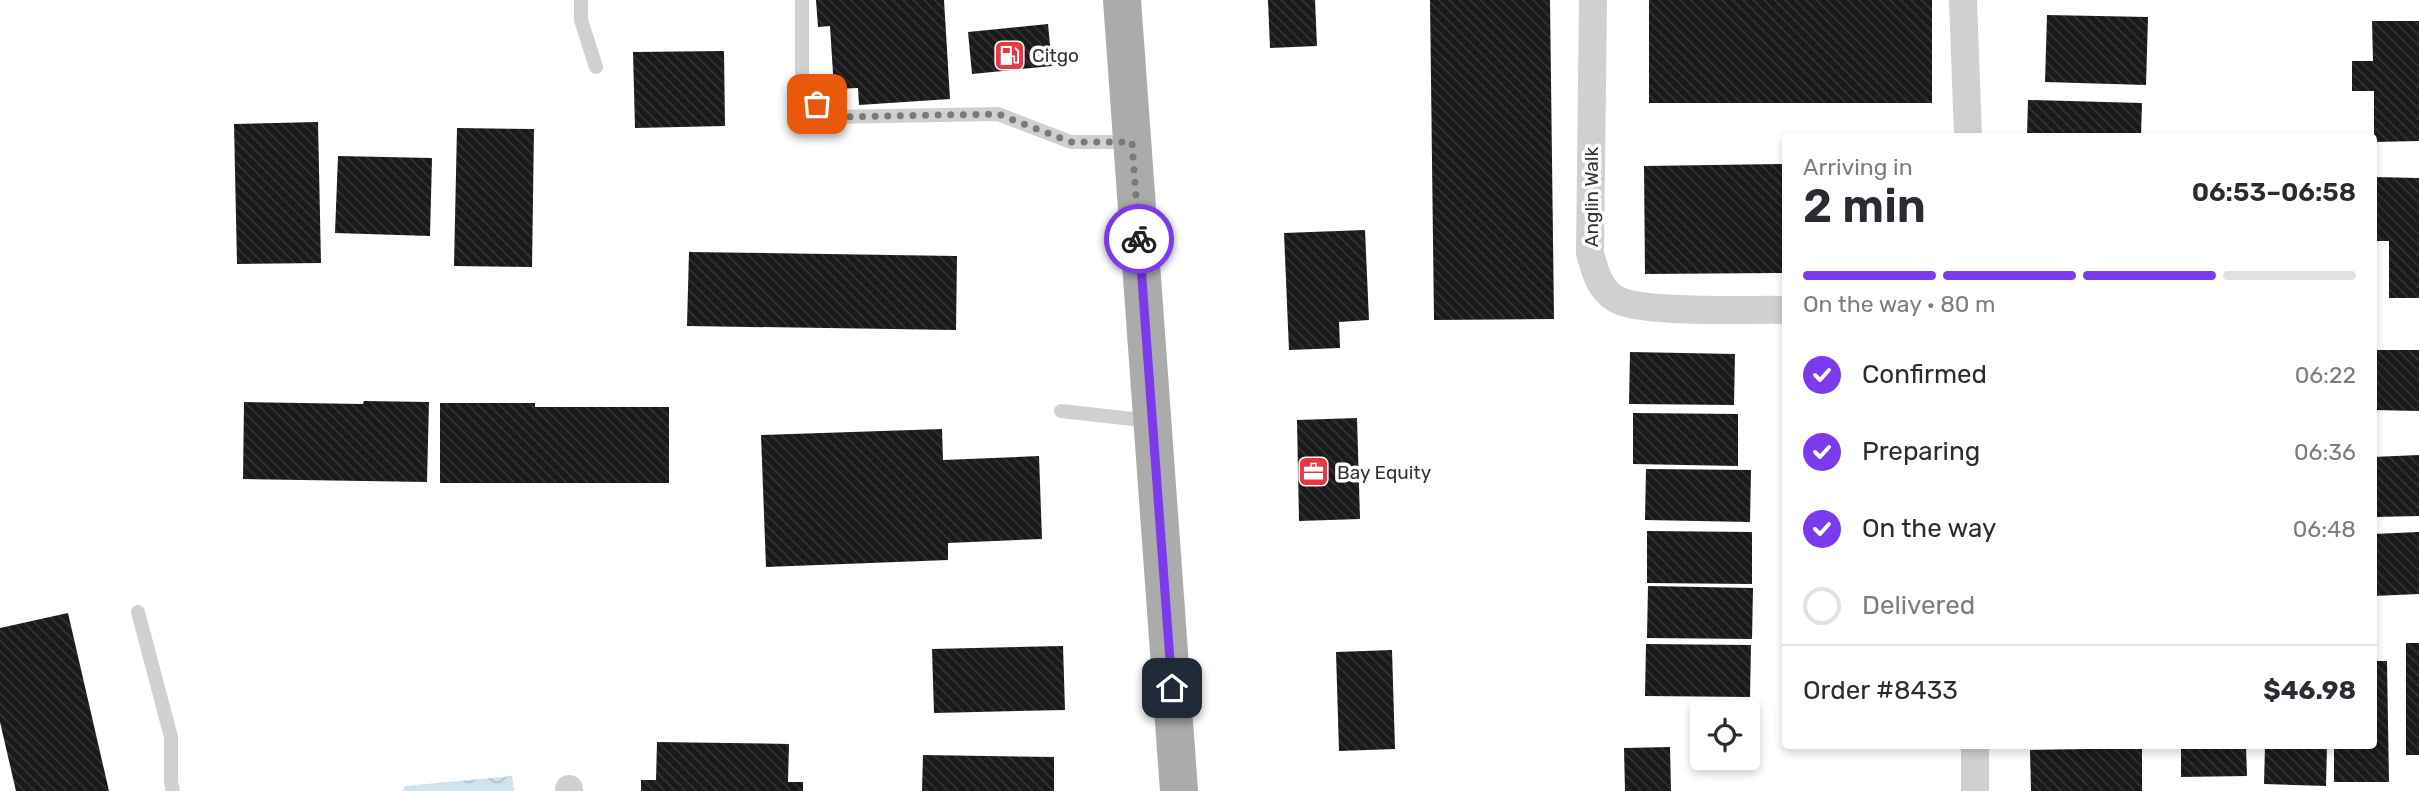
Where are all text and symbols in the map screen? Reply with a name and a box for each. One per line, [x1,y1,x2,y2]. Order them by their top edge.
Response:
fuel station icon: Citgo [992,38,1026,72]
place label: Citgo [1032,44,1079,67]
pin [787,74,847,134]
icon: bag [798,85,836,123]
street label: Anglin Walk [1580,147,1603,247]
text: Arriving in [1803,153,1913,181]
text: 06:53–06:58 [2192,177,2356,208]
text: 2 min [1803,179,1926,234]
courier [1104,204,1174,274]
icon: bike [1120,220,1158,258]
text: On the way · 80 m [1803,290,1995,318]
icon: check [1803,356,1841,394]
text: Confirmed [1862,359,1987,390]
text: 06:22 [2295,361,2356,389]
icon: check [1803,433,1841,471]
text: Preparing [1862,436,1980,467]
text: 06:36 [2294,438,2356,466]
office icon: Bay Equity [1297,455,1331,489]
place label: Bay Equity [1337,461,1431,484]
icon: check [1803,510,1841,548]
text: On the way [1862,513,1996,544]
text: 06:48 [2293,515,2356,543]
text: Delivered [1862,590,1975,621]
pin [1142,658,1202,718]
icon: home [1153,669,1191,707]
text: Order #8433 [1803,675,1958,706]
text: $46.98 [2263,675,2356,706]
map controls [1690,700,1760,770]
button: locate [1690,700,1760,770]

